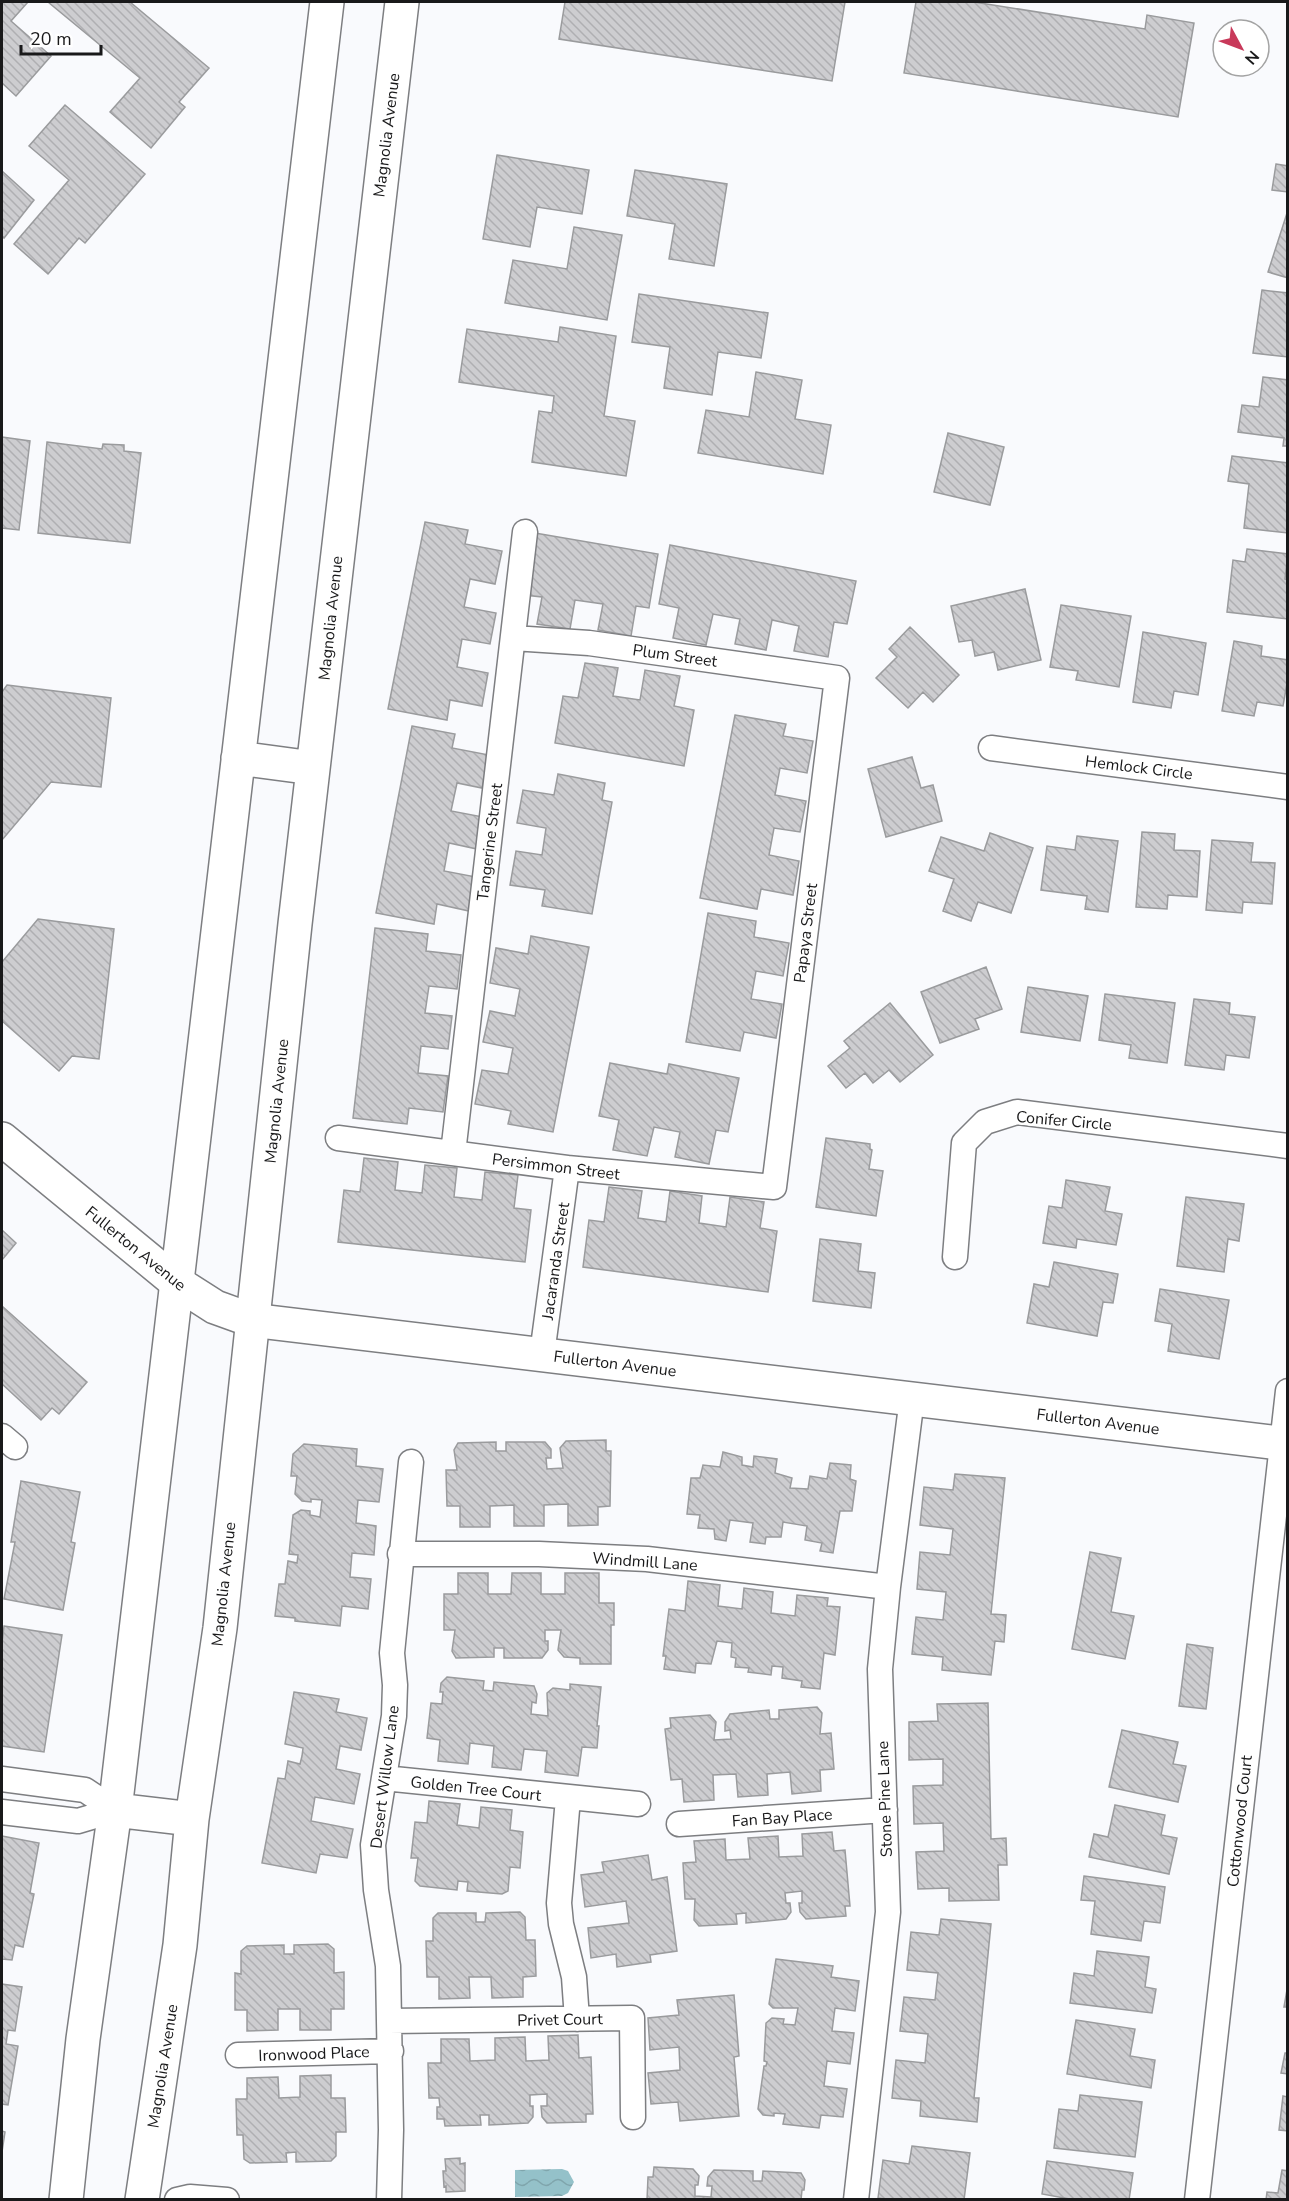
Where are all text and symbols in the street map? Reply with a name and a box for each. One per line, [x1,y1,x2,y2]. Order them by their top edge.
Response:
scale bar [21,18,100,56]
north arrow [1211,18,1271,78]
text: 20 m [30,27,72,51]
text: N [1239,45,1264,69]
street label: Magnolia Avenue [368,72,406,199]
street label: Magnolia Avenue [314,555,348,681]
street label: Plum Street [631,639,719,673]
street label: Hemlock Circle [1084,750,1194,786]
street label: Tangerine Street [472,781,508,902]
street label: Papaya Street [789,882,823,984]
street label: Magnolia Avenue [260,1038,294,1164]
street label: Conifer Circle [1015,1106,1113,1136]
street label: Persimmon Street [491,1148,621,1186]
street label: Fullerton Avenue [80,1201,190,1296]
street label: Jacaranda Street [537,1201,575,1322]
street label: Fullerton Avenue [552,1346,678,1382]
street label: Fullerton Avenue [1035,1404,1161,1440]
street label: Magnolia Avenue [207,1521,241,1647]
street label: Windmill Lane [592,1547,698,1577]
street label: Desert Willow Lane [365,1704,405,1850]
street label: Stone Pine Lane [872,1740,898,1857]
street label: Cottonwood Court [1222,1754,1258,1888]
street label: Golden Tree Court [409,1771,543,1807]
street label: Fan Bay Place [731,1804,833,1832]
street label: Magnolia Avenue [142,2003,184,2130]
street label: Privet Court [517,2008,603,2032]
street label: Ironwood Place [258,2041,370,2067]

